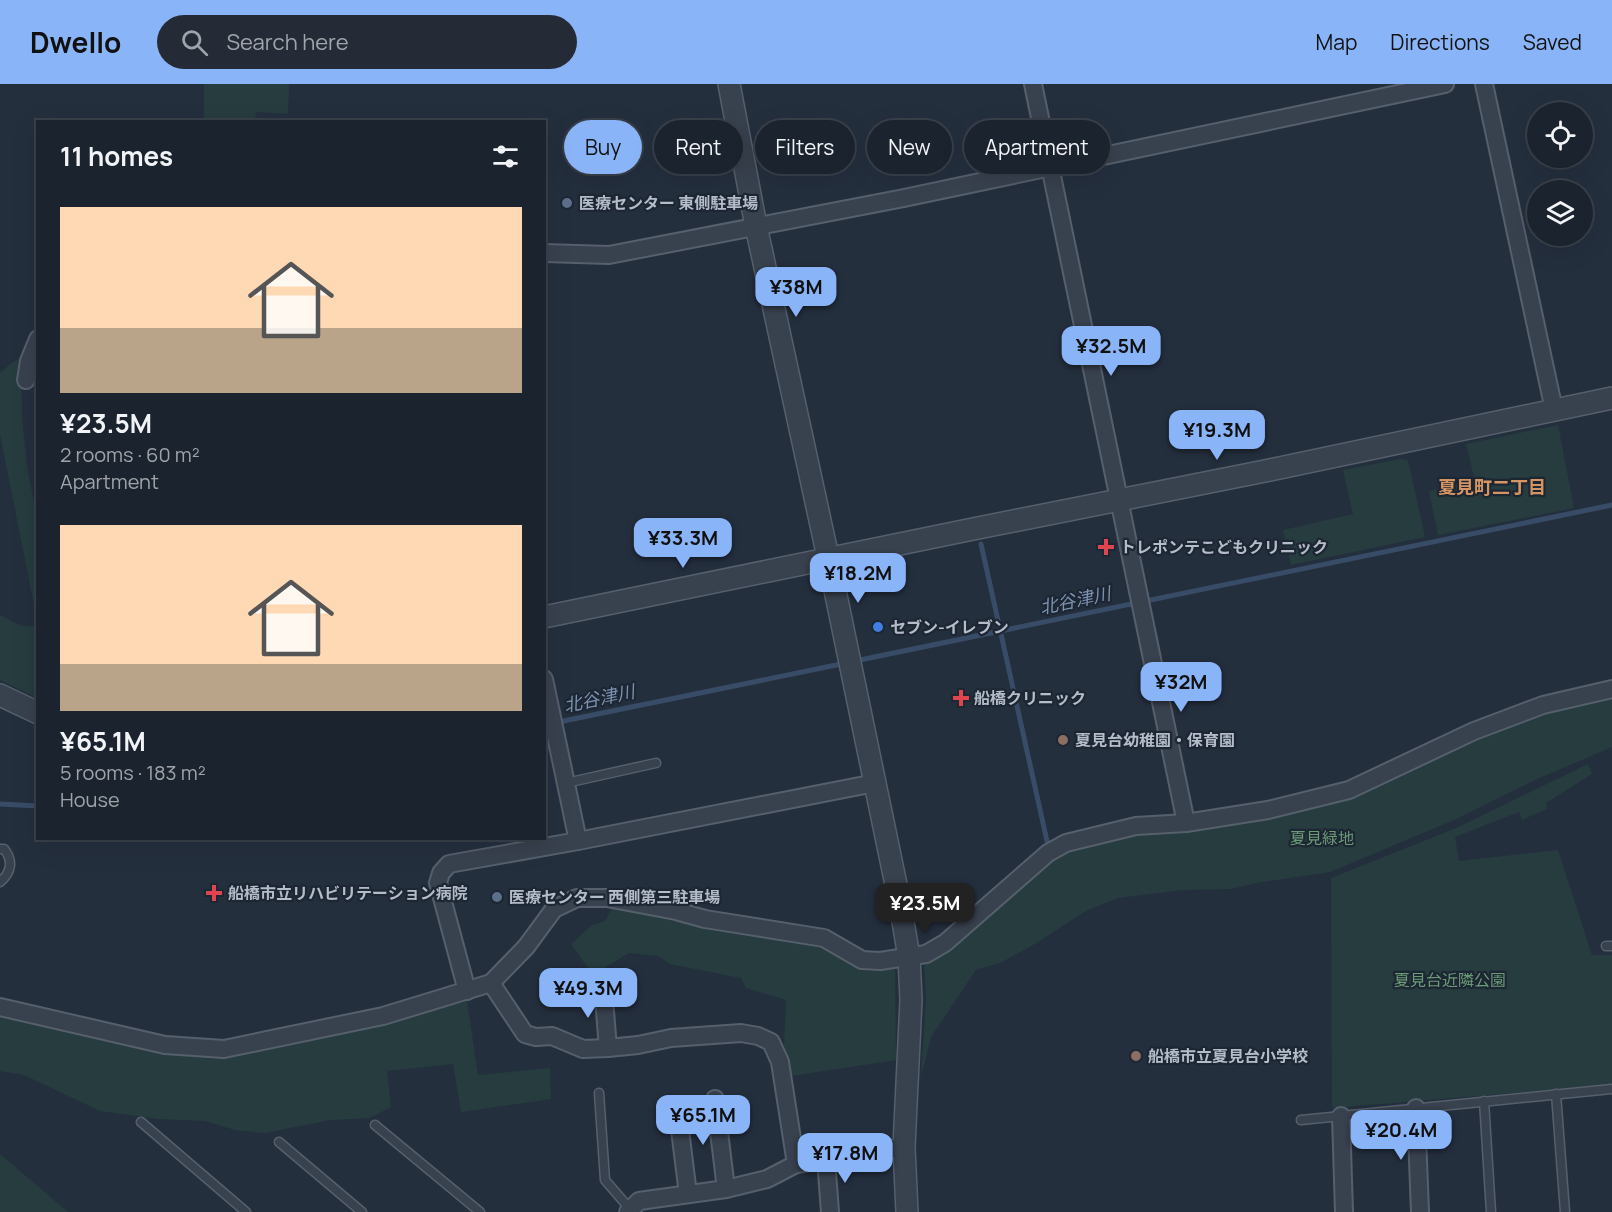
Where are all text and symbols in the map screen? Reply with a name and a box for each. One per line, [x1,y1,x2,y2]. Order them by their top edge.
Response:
search box [157,15,577,69]
text: Dwello [30,23,121,61]
icon: search [178,26,211,59]
text: Search here [226,27,349,57]
text: Map [1316,28,1357,56]
text: Directions [1390,28,1490,56]
text: Saved [1523,28,1582,56]
map controls [1527,102,1593,246]
button: locate [1527,102,1593,168]
chip: Buy [564,120,642,174]
chip: Rent [654,120,743,174]
chip: Filters [755,120,855,174]
chip: New [867,120,952,174]
chip: Apartment [964,120,1110,174]
text: 11 homes [60,138,173,174]
icon: filters [489,140,522,173]
button: layers [1527,180,1593,246]
place label: 医療センター 東側駐車場 [579,192,758,214]
marker: 医療センター 東側駐車場 [560,196,574,210]
icon: home [237,246,345,354]
pin: ¥38M [760,267,832,318]
text: ¥38M [769,273,823,300]
pin: ¥32.5M [1062,326,1160,377]
text: ¥32.5M [1076,332,1146,359]
text: ¥23.5M [60,405,152,441]
pin: ¥19.3M [1168,410,1266,461]
text: ¥19.3M [1183,416,1251,443]
text: 2 rooms · 60 m² [60,441,200,468]
text: Apartment [60,468,159,495]
district label: 夏見町二丁目 [1438,475,1546,499]
pin: ¥33.3M [634,518,732,569]
text: ¥33.3M [648,524,718,551]
place label: トレポンテこどもクリニック [1120,536,1328,558]
marker: トレポンテこどもクリニック [1097,538,1115,556]
pin: ¥18.2M [809,553,907,604]
text: ¥18.2M [824,559,892,586]
icon: home [237,564,345,672]
water label: 北谷津川 [1037,580,1115,619]
place label: セブン-イレブン [890,616,1009,638]
marker: セブン-イレブン [871,620,885,634]
pin: ¥32M [1145,662,1217,713]
text: ¥32M [1155,668,1207,695]
water label: 北谷津川 [561,678,639,717]
place label: 船橋クリニック [974,687,1086,709]
marker: 船橋クリニック [952,689,970,707]
text: ¥65.1M [60,723,146,759]
place label: 夏見台幼稚園・保育園 [1075,729,1235,751]
marker: 夏見台幼稚園・保育園 [1056,733,1070,747]
text: 5 rooms · 183 m² [60,759,206,786]
text: House [60,786,120,813]
park label: 夏見緑地 [1290,827,1354,849]
place label: 船橋市立リハビリテーション病院 [228,882,468,904]
pin: ¥23.5M [876,883,974,934]
marker: 船橋市立リハビリテーション病院 [205,884,223,902]
place label: 医療センター 西側第三駐車場 [509,886,720,908]
text: ¥23.5M [890,889,960,916]
marker: 医療センター 西側第三駐車場 [490,890,504,904]
pin: ¥49.3M [539,968,637,1019]
park label: 夏見台近隣公園 [1394,969,1506,991]
text: ¥49.3M [553,974,623,1001]
place label: 船橋市立夏見台小学校 [1148,1045,1308,1067]
marker: 船橋市立夏見台小学校 [1129,1049,1143,1063]
pin: ¥65.1M [654,1095,752,1146]
text: ¥65.1M [670,1101,736,1128]
pin: ¥20.4M [1352,1110,1450,1161]
text: ¥20.4M [1365,1116,1437,1143]
pin: ¥17.8M [796,1133,894,1184]
text: ¥17.8M [812,1139,878,1166]

